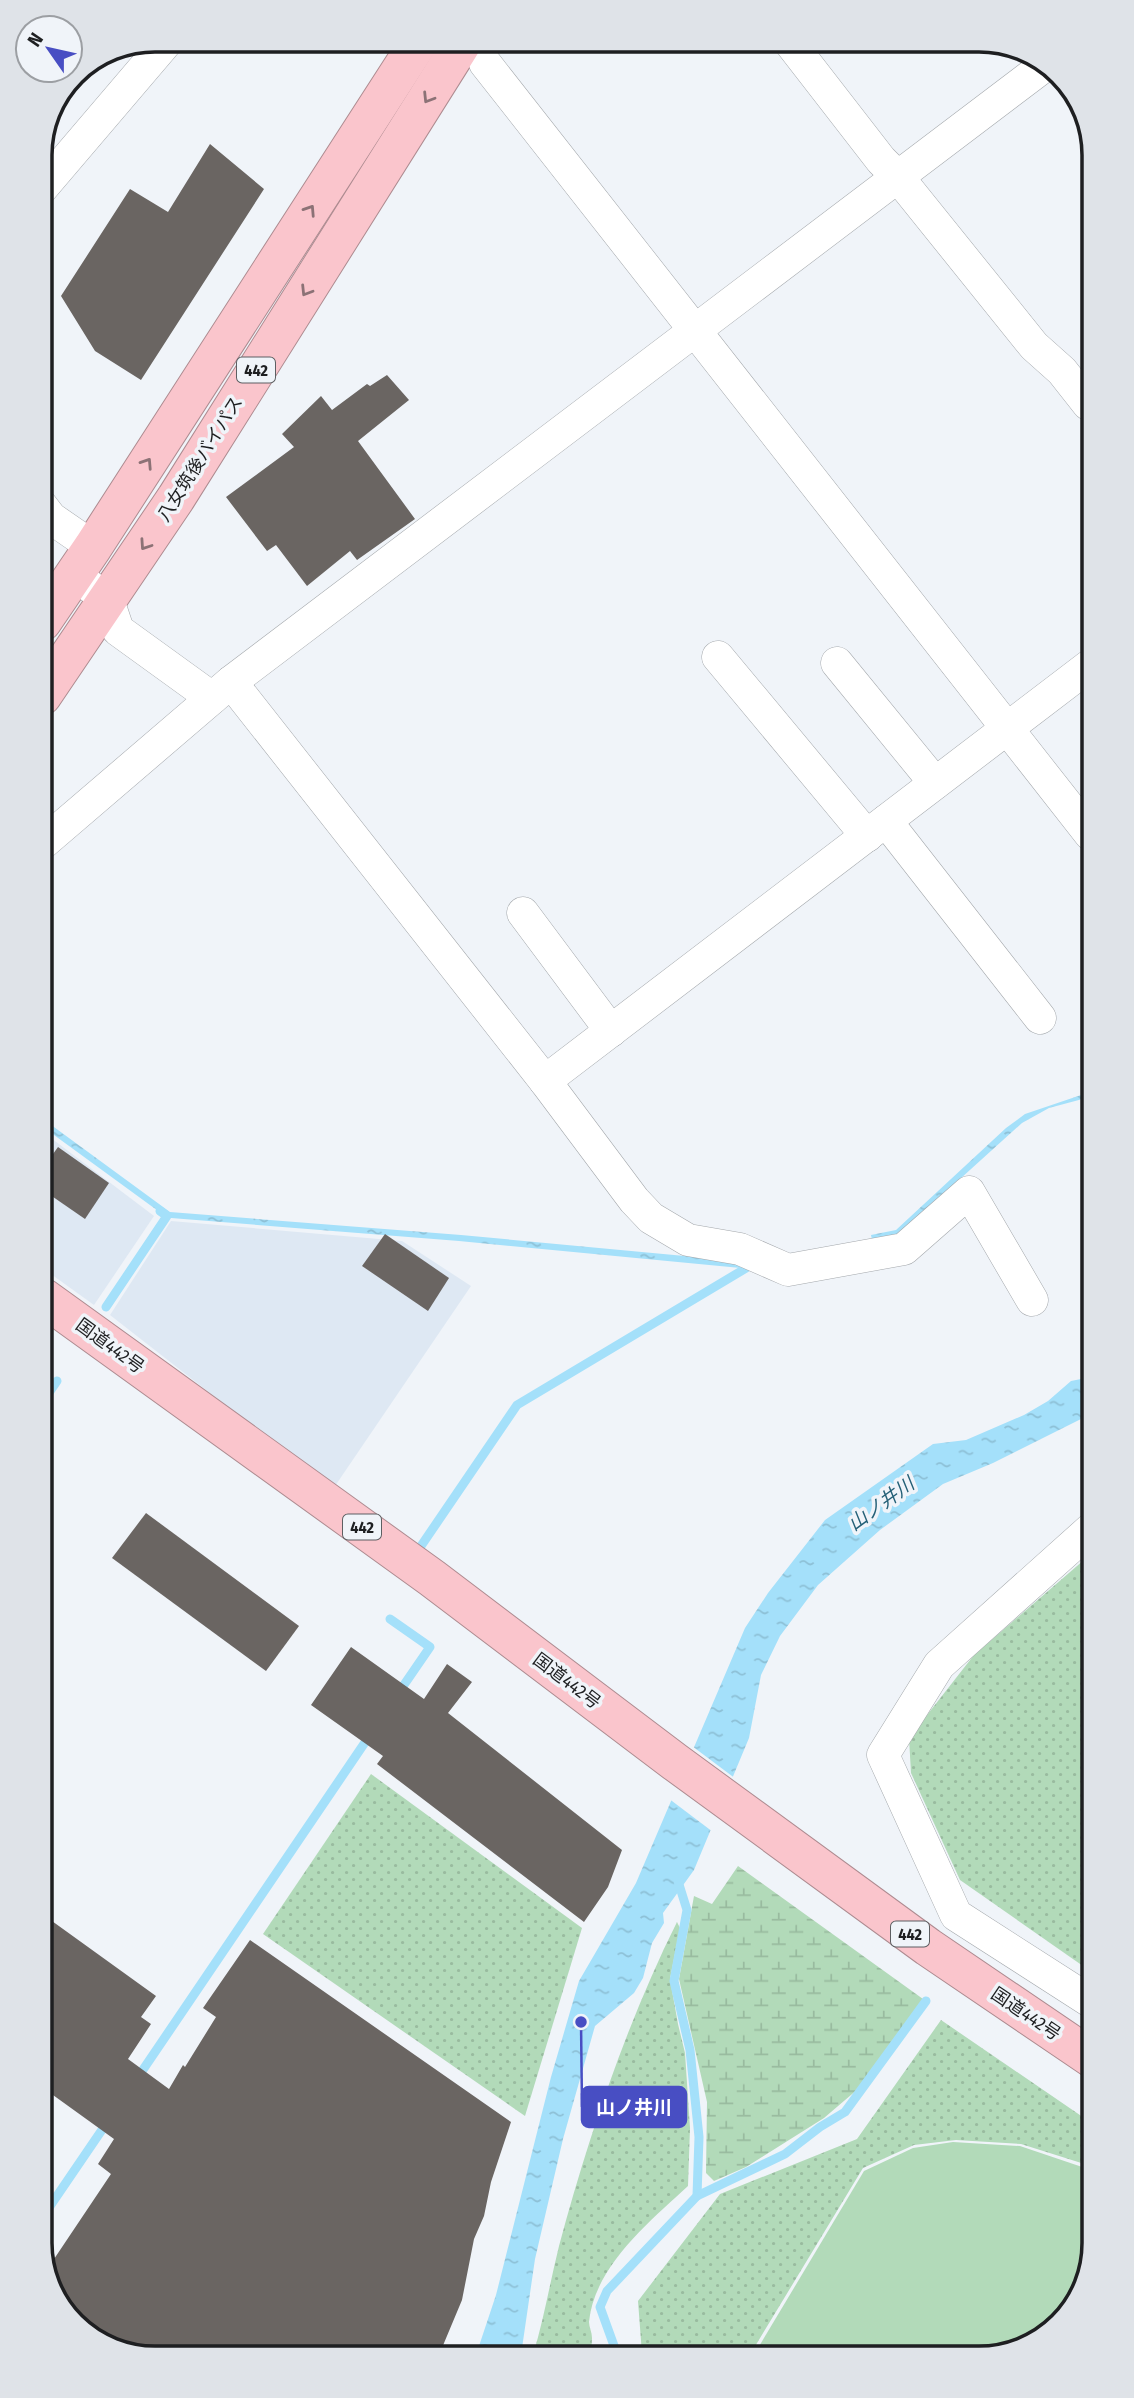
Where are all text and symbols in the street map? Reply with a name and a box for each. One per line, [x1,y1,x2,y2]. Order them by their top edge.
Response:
north arrow [14,14,84,84]
text: N [23,29,48,51]
one-way arrow [423,90,436,103]
one-way arrow [302,205,315,218]
one-way arrow [302,283,315,296]
road number: 442 [237,358,275,382]
street label: 八女筑後バイパス [153,392,247,526]
one-way arrow [139,458,151,471]
one-way arrow [140,537,153,550]
street label: 国道442号 [72,1314,148,1378]
water label: 山ノ井川 [843,1471,920,1536]
road number: 442 [343,1514,381,1540]
street label: 国道442号 [529,1648,605,1714]
road number: 442 [891,1922,929,1946]
street label: 国道442号 [987,1983,1065,2045]
callout: 山ノ井川 [582,2087,686,2127]
text: 山ノ井川 [596,2096,672,2119]

